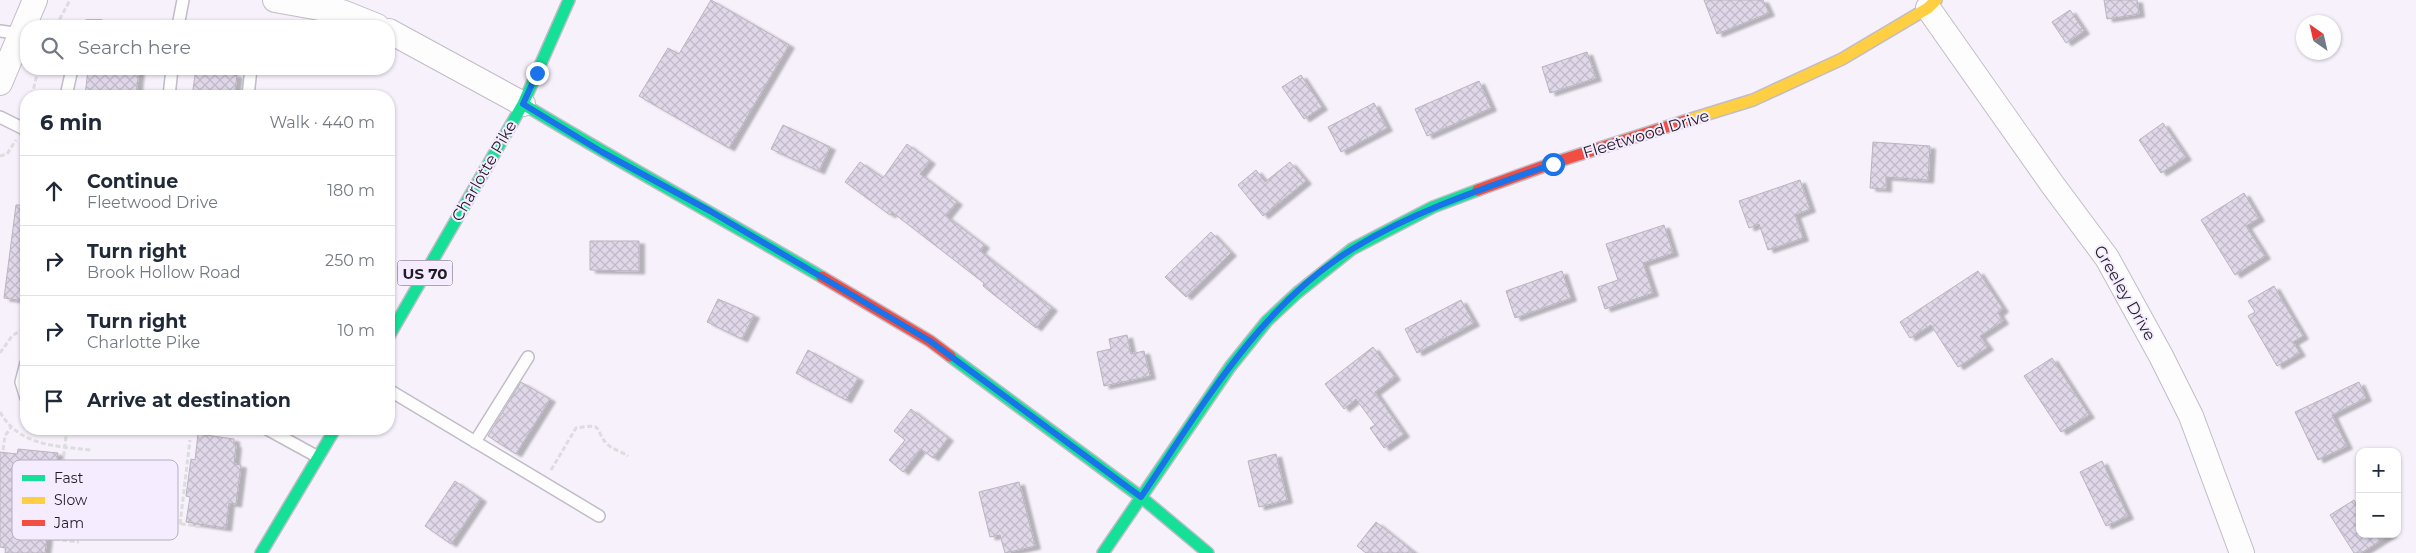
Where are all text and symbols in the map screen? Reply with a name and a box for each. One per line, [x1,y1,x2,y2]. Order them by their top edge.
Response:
north arrow [2296,15,2341,60]
search box [20,20,395,75]
icon: search [38,34,66,62]
text: Search here [78,36,191,59]
route end [526,62,549,85]
street label: Fleetwood Drive [1581,106,1711,162]
text: 6 min [40,110,102,135]
text: Walk · 440 m [269,113,375,132]
street label: Charlotte Pike [447,117,521,225]
route start [1542,153,1565,176]
text: Continue [87,170,178,193]
icon: ahead [40,177,68,205]
text: 180 m [327,181,375,200]
text: Fleetwood Drive [87,193,218,212]
text: Turn right [87,240,187,263]
street label: Greeley Drive [2090,242,2160,344]
icon: right [40,247,68,275]
text: 250 m [325,251,375,270]
road number: US 70 [398,260,452,286]
text: Brook Hollow Road [87,263,241,282]
text: Turn right [87,310,187,333]
icon: right [40,317,68,345]
text: 10 m [337,321,375,340]
text: Charlotte Pike [87,333,200,352]
icon: arrive [40,387,68,415]
text: Arrive at destination [87,389,291,412]
map controls [2356,448,2401,538]
button: + [2356,448,2401,493]
legend [12,460,178,540]
text: Fast [54,469,84,487]
text: Slow [54,491,88,509]
button: − [2356,493,2401,538]
text: Jam [53,514,84,532]

